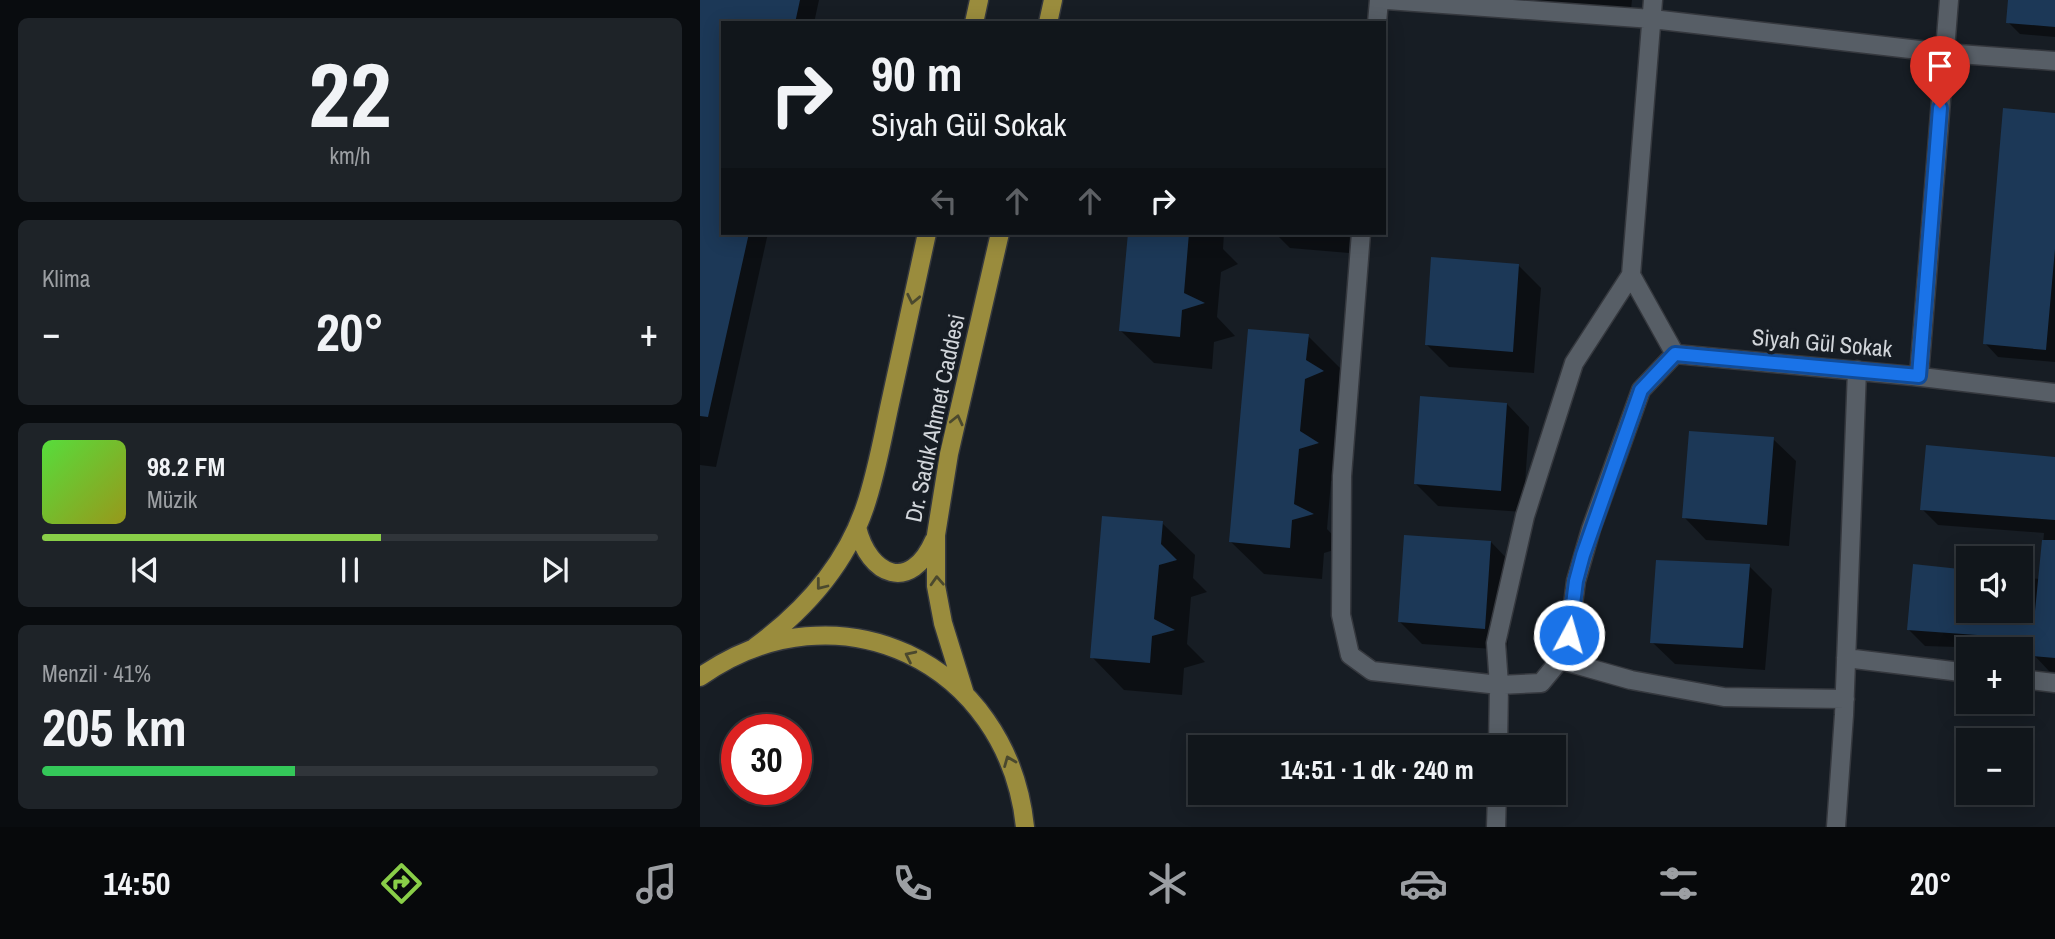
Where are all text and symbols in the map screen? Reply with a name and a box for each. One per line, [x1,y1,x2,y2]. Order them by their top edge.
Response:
text: 22 [309,33,392,155]
pin [1910,36,1970,108]
text: 90 m [871,40,963,106]
icon: arrive [1921,47,1959,85]
icon: right [756,49,847,140]
text: Siyah Gül Sokak [871,103,1066,146]
text: km/h [330,140,370,171]
icon: left [925,182,963,220]
icon: ahead [998,182,1036,220]
icon: ahead [1071,182,1109,220]
icon: right [1144,182,1182,220]
text: Klima [42,263,90,294]
one-way arrow [906,293,921,305]
text: 20° [316,297,384,367]
text: − [42,307,60,358]
text: + [640,307,658,358]
street label: Dr. Sadık Ahmet Caddesi [897,311,972,525]
street label: Siyah Gül Sokak [1751,321,1894,364]
one-way arrow [949,414,963,426]
text: 98.2 FM [147,449,225,484]
text: Müzik [147,484,197,515]
map controls [1956,546,2033,805]
button: sound [1956,546,2033,623]
icon: previous [126,551,164,589]
icon: pause [331,551,369,589]
icon: next [536,551,574,589]
one-way arrow [929,576,944,587]
one-way arrow [817,577,829,590]
position arrow [1532,598,1606,672]
button: + [1956,637,2033,714]
one-way arrow [905,650,917,664]
text: Menzil · 41% [42,658,151,689]
text: 205 km [42,692,187,762]
speed limit sign: 30 [721,714,812,805]
button: − [1956,728,2033,805]
text: 14:51 · 1 dk · 240 m [1280,752,1474,787]
one-way arrow [1004,756,1018,768]
icon: directions [377,859,426,908]
icon: music [632,859,681,908]
icon: phone [888,859,937,908]
icon: climate [1143,859,1192,908]
icon: car [1399,859,1448,908]
icon: filters [1654,859,1703,908]
text: 14:50 [103,862,170,905]
text: 20° [1910,862,1952,905]

